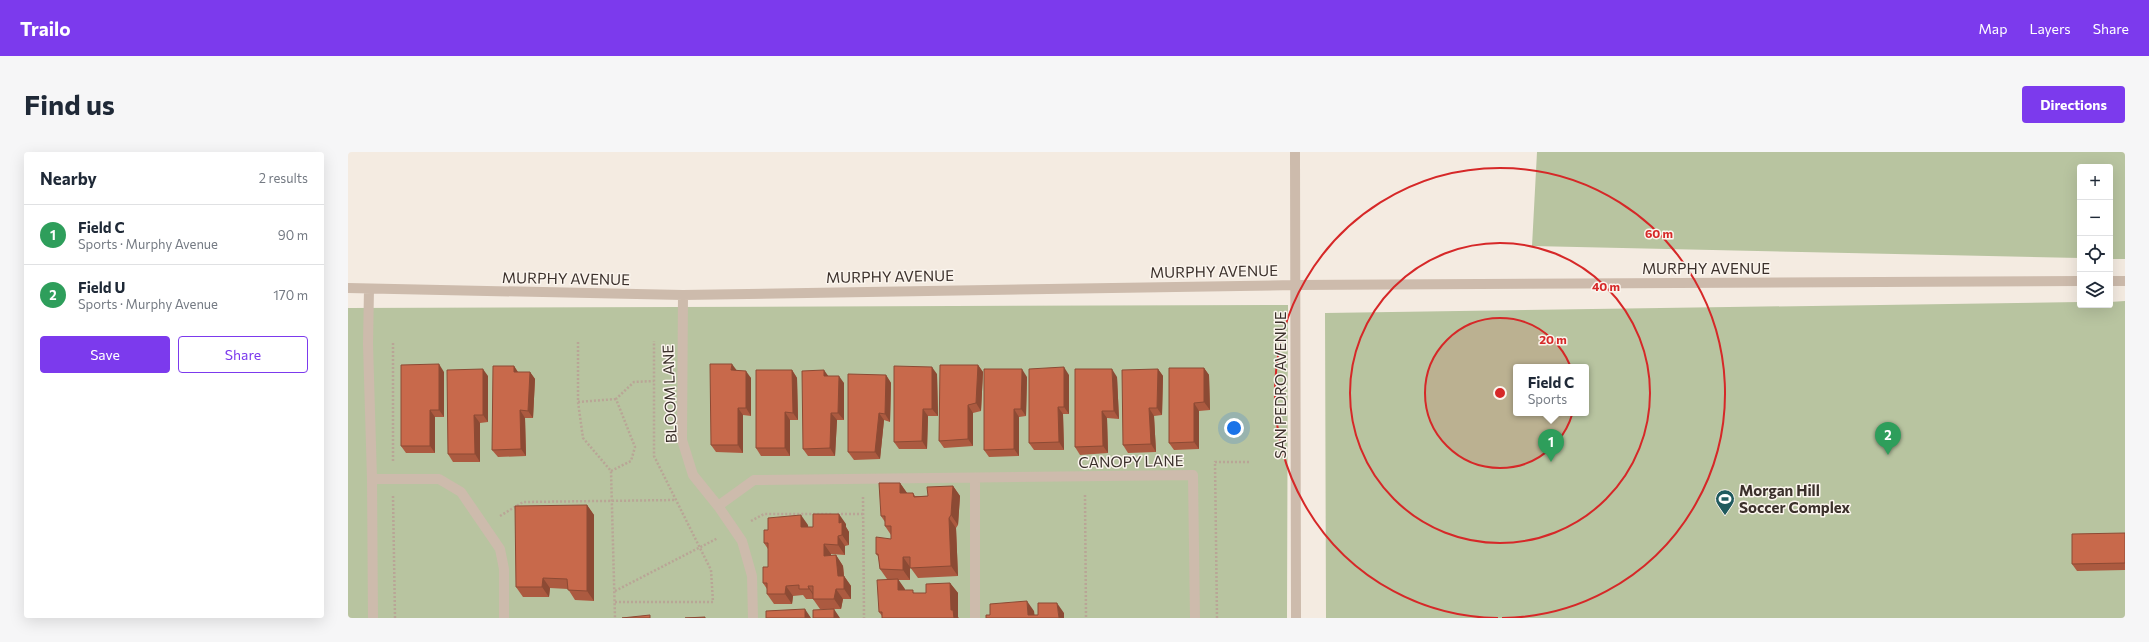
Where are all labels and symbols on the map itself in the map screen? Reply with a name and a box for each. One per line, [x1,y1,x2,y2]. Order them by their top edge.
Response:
text: 60 m [1645,226,1673,240]
street label: MURPHY AVENUE [1642,259,1770,277]
street label: MURPHY AVENUE [1150,261,1278,281]
street label: MURPHY AVENUE [826,266,954,286]
street label: MURPHY AVENUE [502,268,630,288]
text: 40 m [1592,279,1620,293]
street label: SAN PEDRO AVENUE [1271,311,1289,459]
text: 20 m [1539,332,1567,346]
street label: BLOOM LANE [658,344,680,444]
centre of rings [1493,386,1507,400]
your location [1224,418,1244,438]
pin: 2 [1875,422,1901,455]
pin: 1 [1538,429,1564,462]
street label: CANOPY LANE [1078,451,1184,471]
place label: Morgan Hill Soccer Complex [1739,481,1851,516]
sports icon: Morgan Hill Soccer Complex [1714,488,1736,516]

